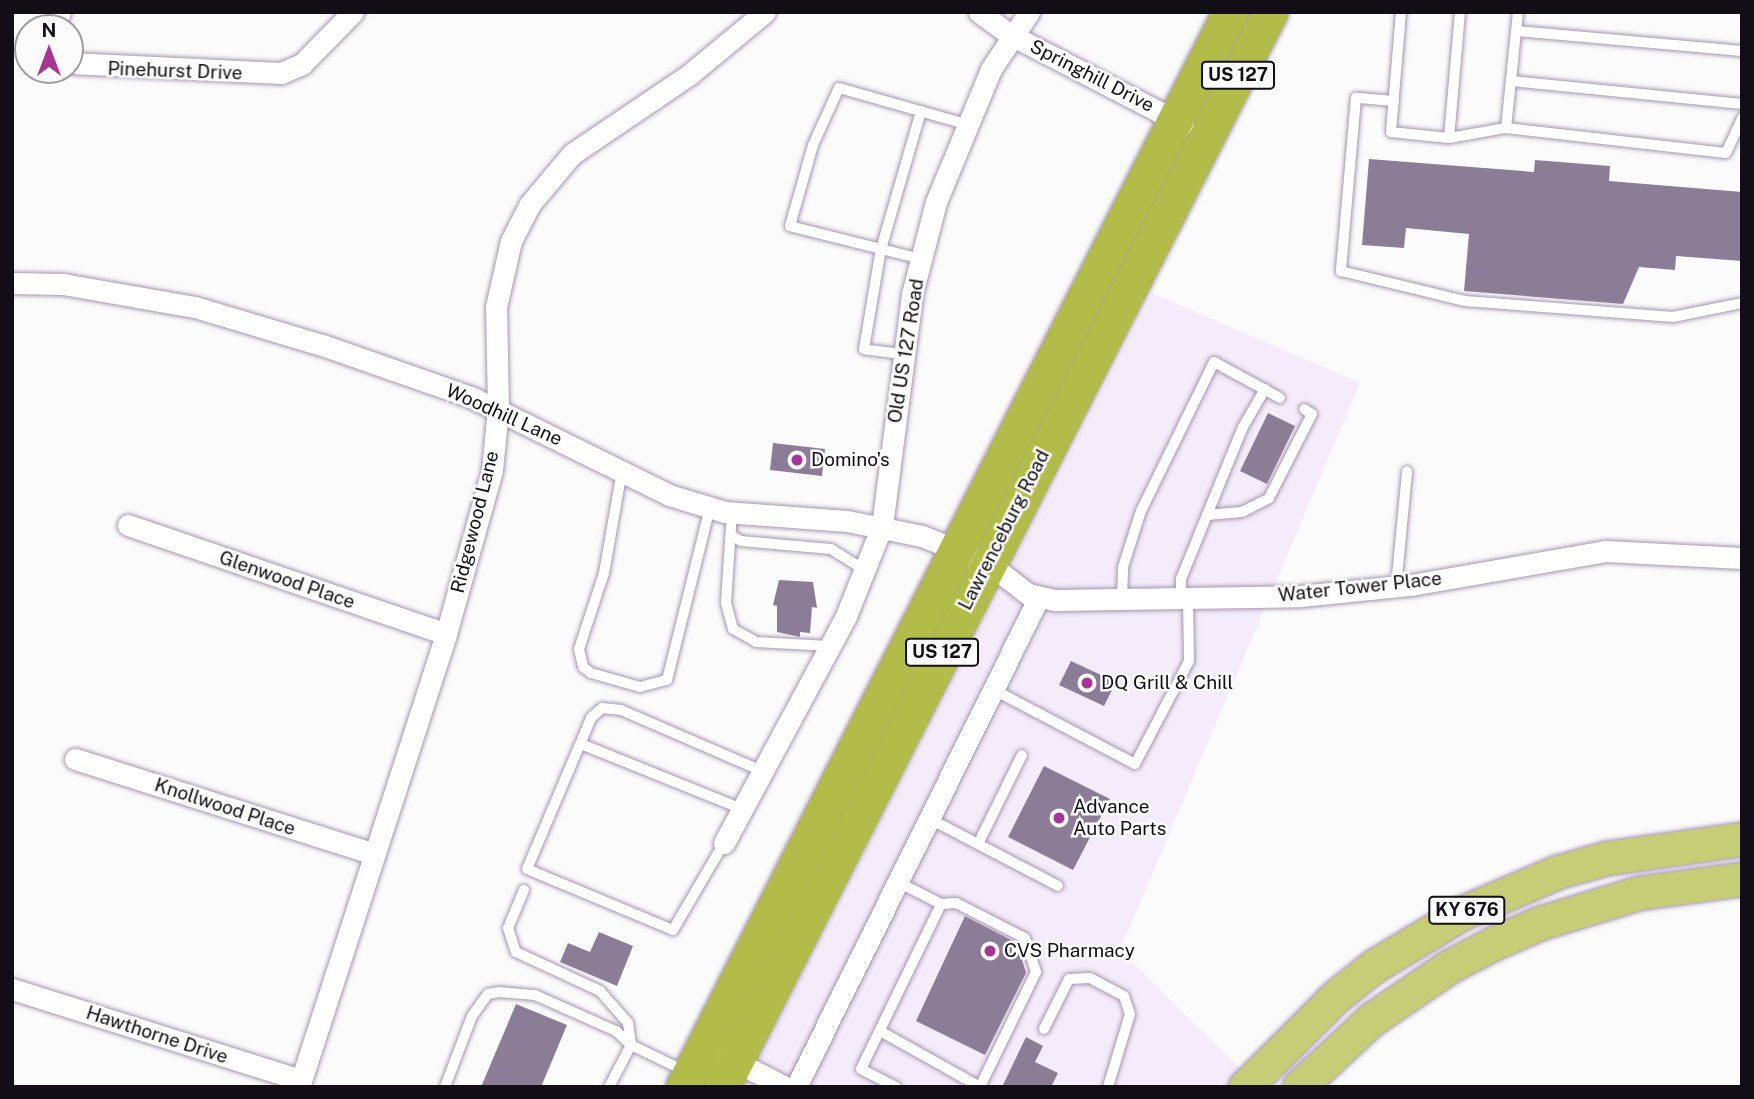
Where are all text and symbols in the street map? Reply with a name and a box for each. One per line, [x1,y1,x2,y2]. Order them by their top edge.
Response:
north arrow [14,14,84,84]
text: N [42,19,56,41]
street label: Springhill Drive [1026,35,1158,117]
street label: Pinehurst Drive [107,57,243,85]
road number: US 127 [1200,60,1276,90]
street label: Old US 127 Road [883,277,929,425]
street label: Woodhill Lane [442,379,566,451]
street label: Lawrenceburg Road [954,446,1054,614]
street label: Ridgewood Lane [446,448,504,596]
place label: Domino's [811,449,889,471]
marker: Domino's [789,452,805,468]
street label: Glenwood Place [216,546,358,614]
street label: Water Tower Place [1277,567,1443,607]
road number: US 127 [904,638,981,666]
place label: DQ Grill & Chill [1101,672,1233,694]
marker: DQ Grill & Chill [1079,675,1095,691]
street label: Knollwood Place [152,773,298,841]
place label: Advance Auto Parts [1073,796,1166,840]
marker: Advance Auto Parts [1051,810,1067,826]
road number: KY 676 [1427,896,1507,925]
place label: CVS Pharmacy [1004,940,1135,962]
marker: CVS Pharmacy [982,943,998,959]
street label: Hawthorne Drive [83,1001,231,1069]

